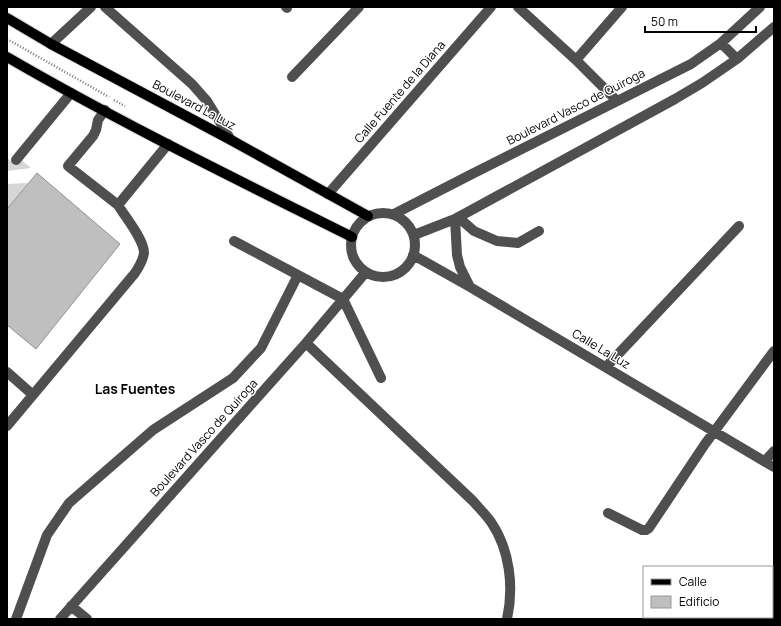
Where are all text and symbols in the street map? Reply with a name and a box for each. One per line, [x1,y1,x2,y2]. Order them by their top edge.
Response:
scale bar [645,8,756,34]
text: 50 m [651,13,678,30]
street label: Calle Fuente de la Diana [350,37,449,147]
street label: Boulevard Vasco de Quiroga [504,64,648,149]
street label: Boulevard La Luz [150,75,239,134]
street label: Calle La Luz [569,325,634,373]
street label: Boulevard Vasco de Quiroga [146,375,261,500]
district label: Las Fuentes [95,379,176,398]
legend [643,566,773,618]
text: Calle [679,573,707,590]
text: Edificio [679,593,719,610]

